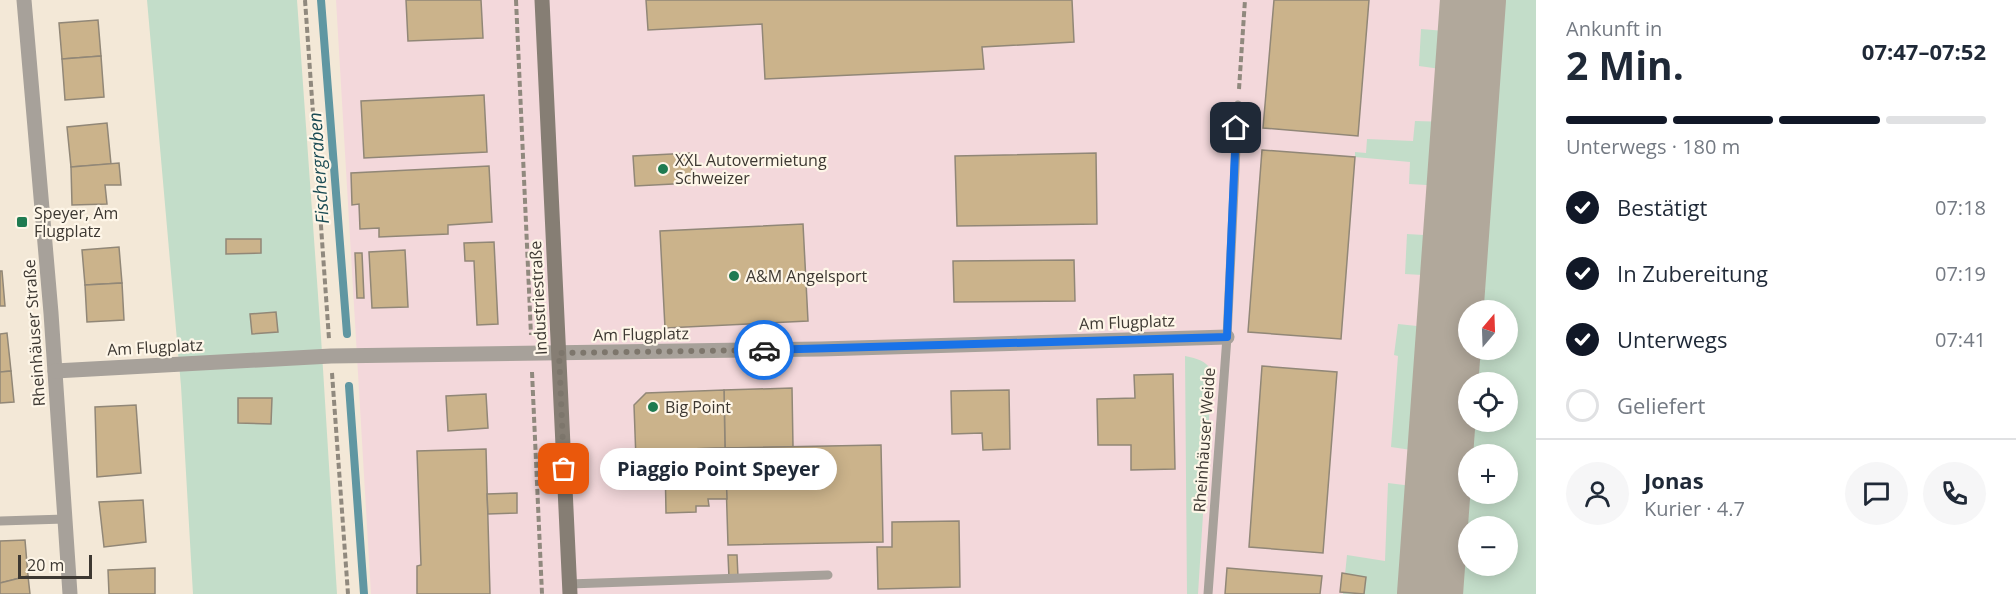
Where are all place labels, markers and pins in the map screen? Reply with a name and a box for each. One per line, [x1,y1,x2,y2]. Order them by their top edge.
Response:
pin [1210,102,1261,153]
place label: XXL Autovermietung Schweizer [675,149,827,189]
marker: XXL Autovermietung Schweizer [656,162,670,176]
place label: Speyer, Am Flugplatz [34,202,118,242]
marker: Speyer, Am Flugplatz [15,215,29,229]
place label: A&M Angelsport [746,265,868,287]
marker: A&M Angelsport [727,269,741,283]
place label: Big Point [665,396,731,418]
marker: Big Point [646,400,660,414]
pin [538,443,589,494]
callout: Piaggio Point Speyer [600,448,837,490]

